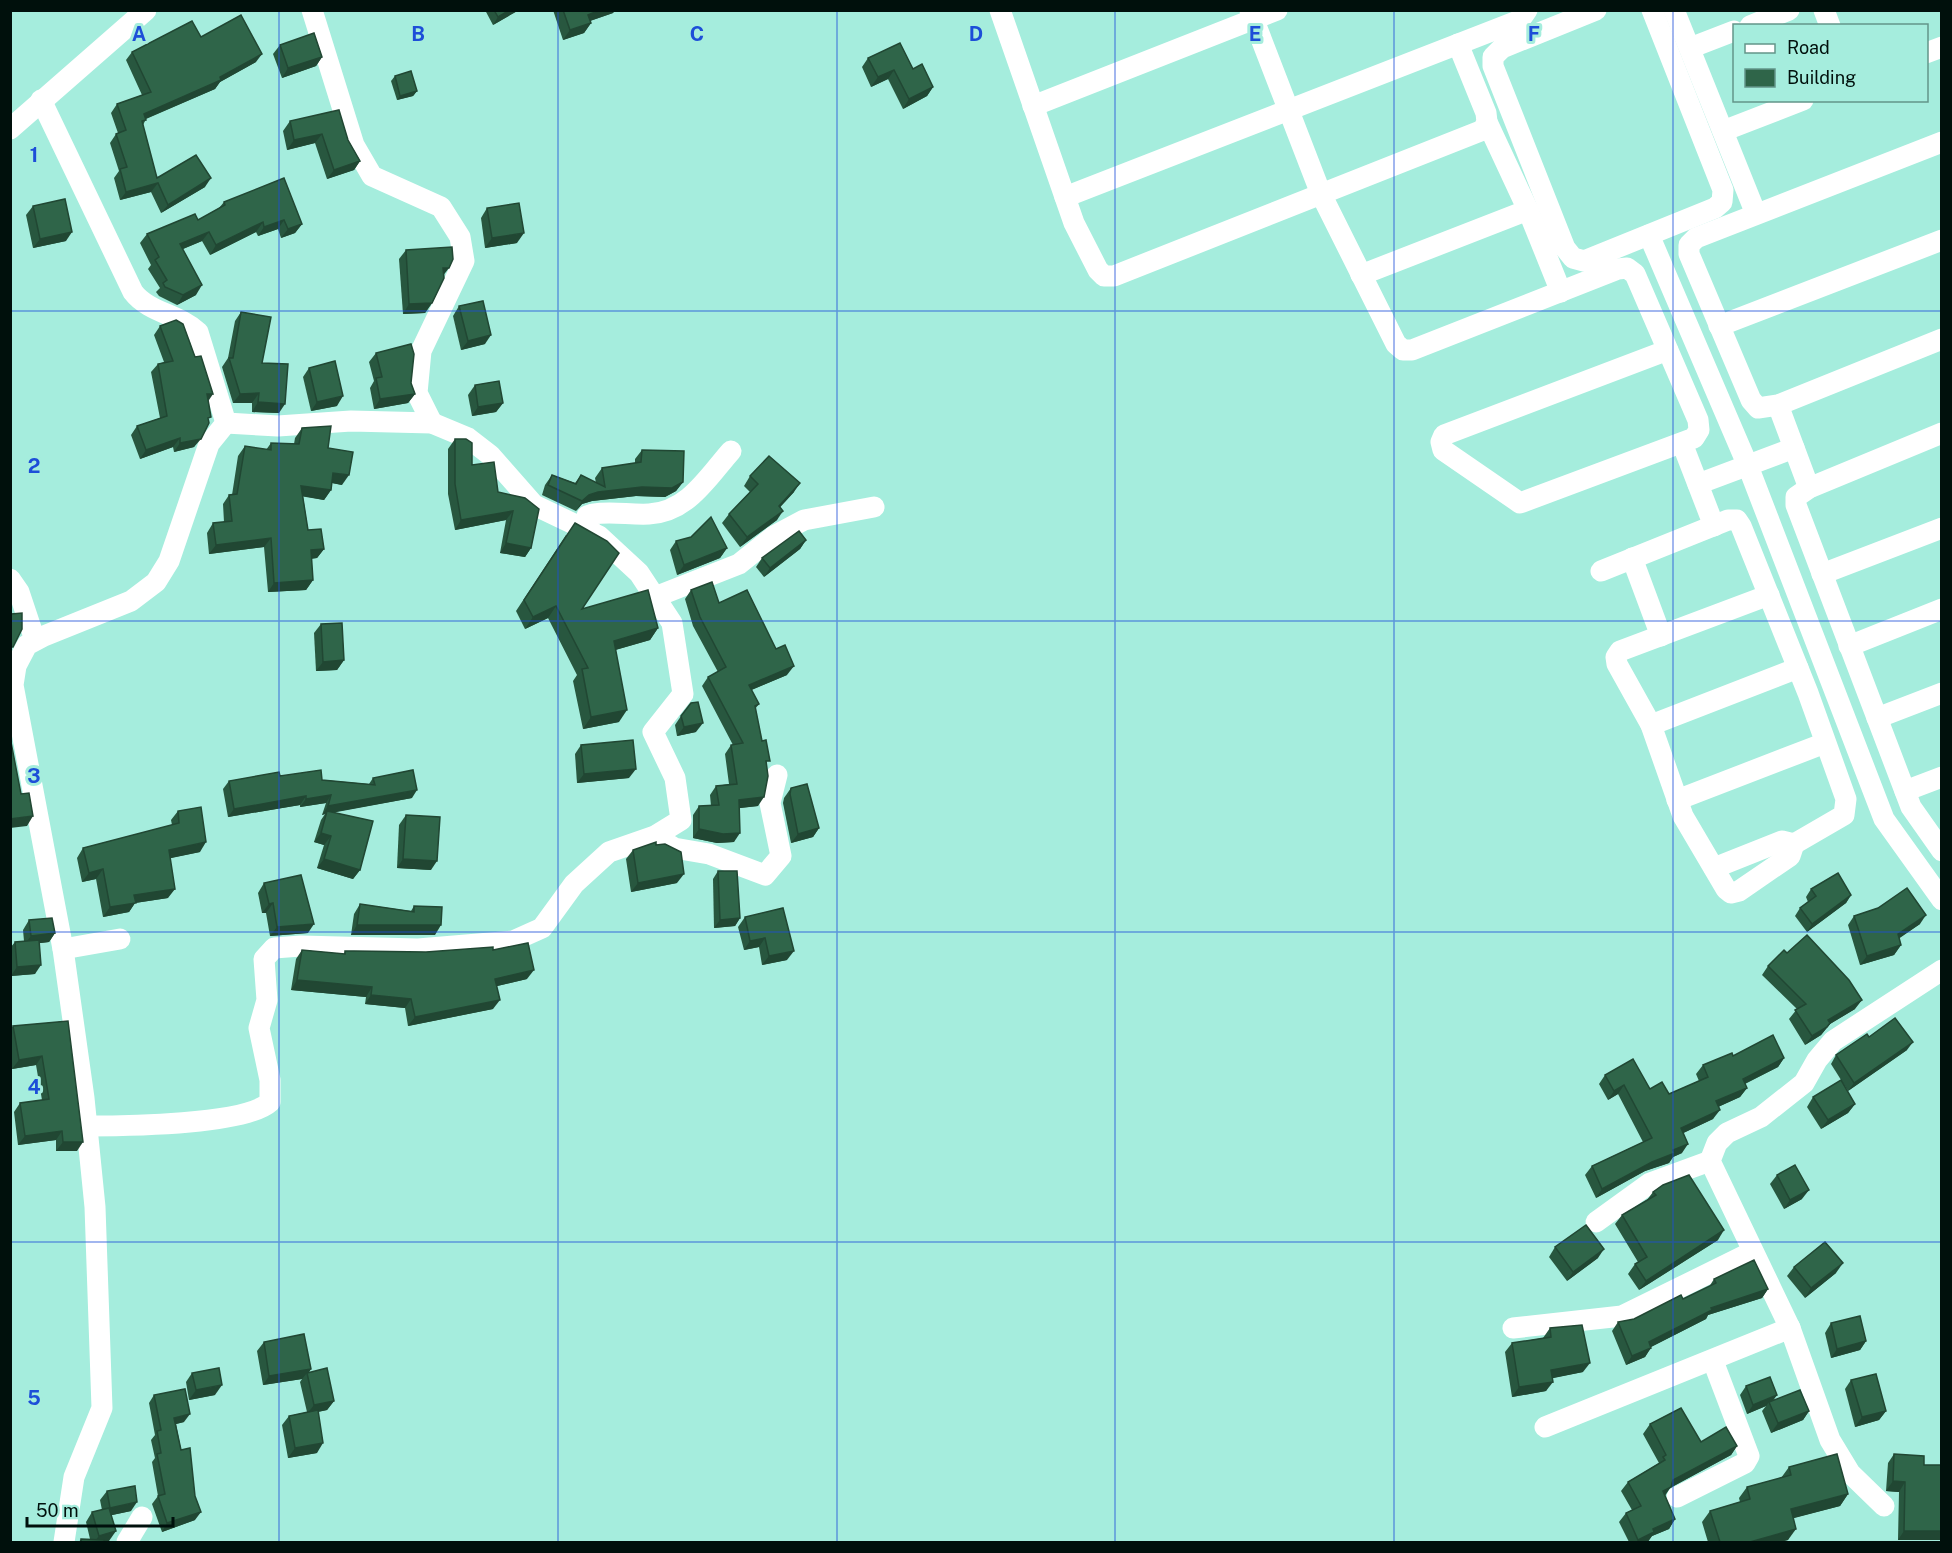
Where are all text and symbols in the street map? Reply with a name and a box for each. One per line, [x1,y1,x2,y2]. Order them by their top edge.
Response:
text: A [132,22,146,46]
text: B [411,22,425,46]
text: C [690,22,704,46]
text: D [969,22,983,46]
text: E [1249,22,1261,46]
text: F [1528,22,1540,46]
legend [1733,24,1928,102]
text: Road [1787,37,1830,58]
text: Building [1787,67,1856,88]
text: 1 [30,143,38,167]
text: 2 [28,454,40,478]
text: 3 [27,764,41,788]
text: 4 [27,1075,41,1099]
text: 5 [27,1386,41,1410]
scale bar [27,1490,172,1528]
text: 50 m [36,1500,79,1521]

